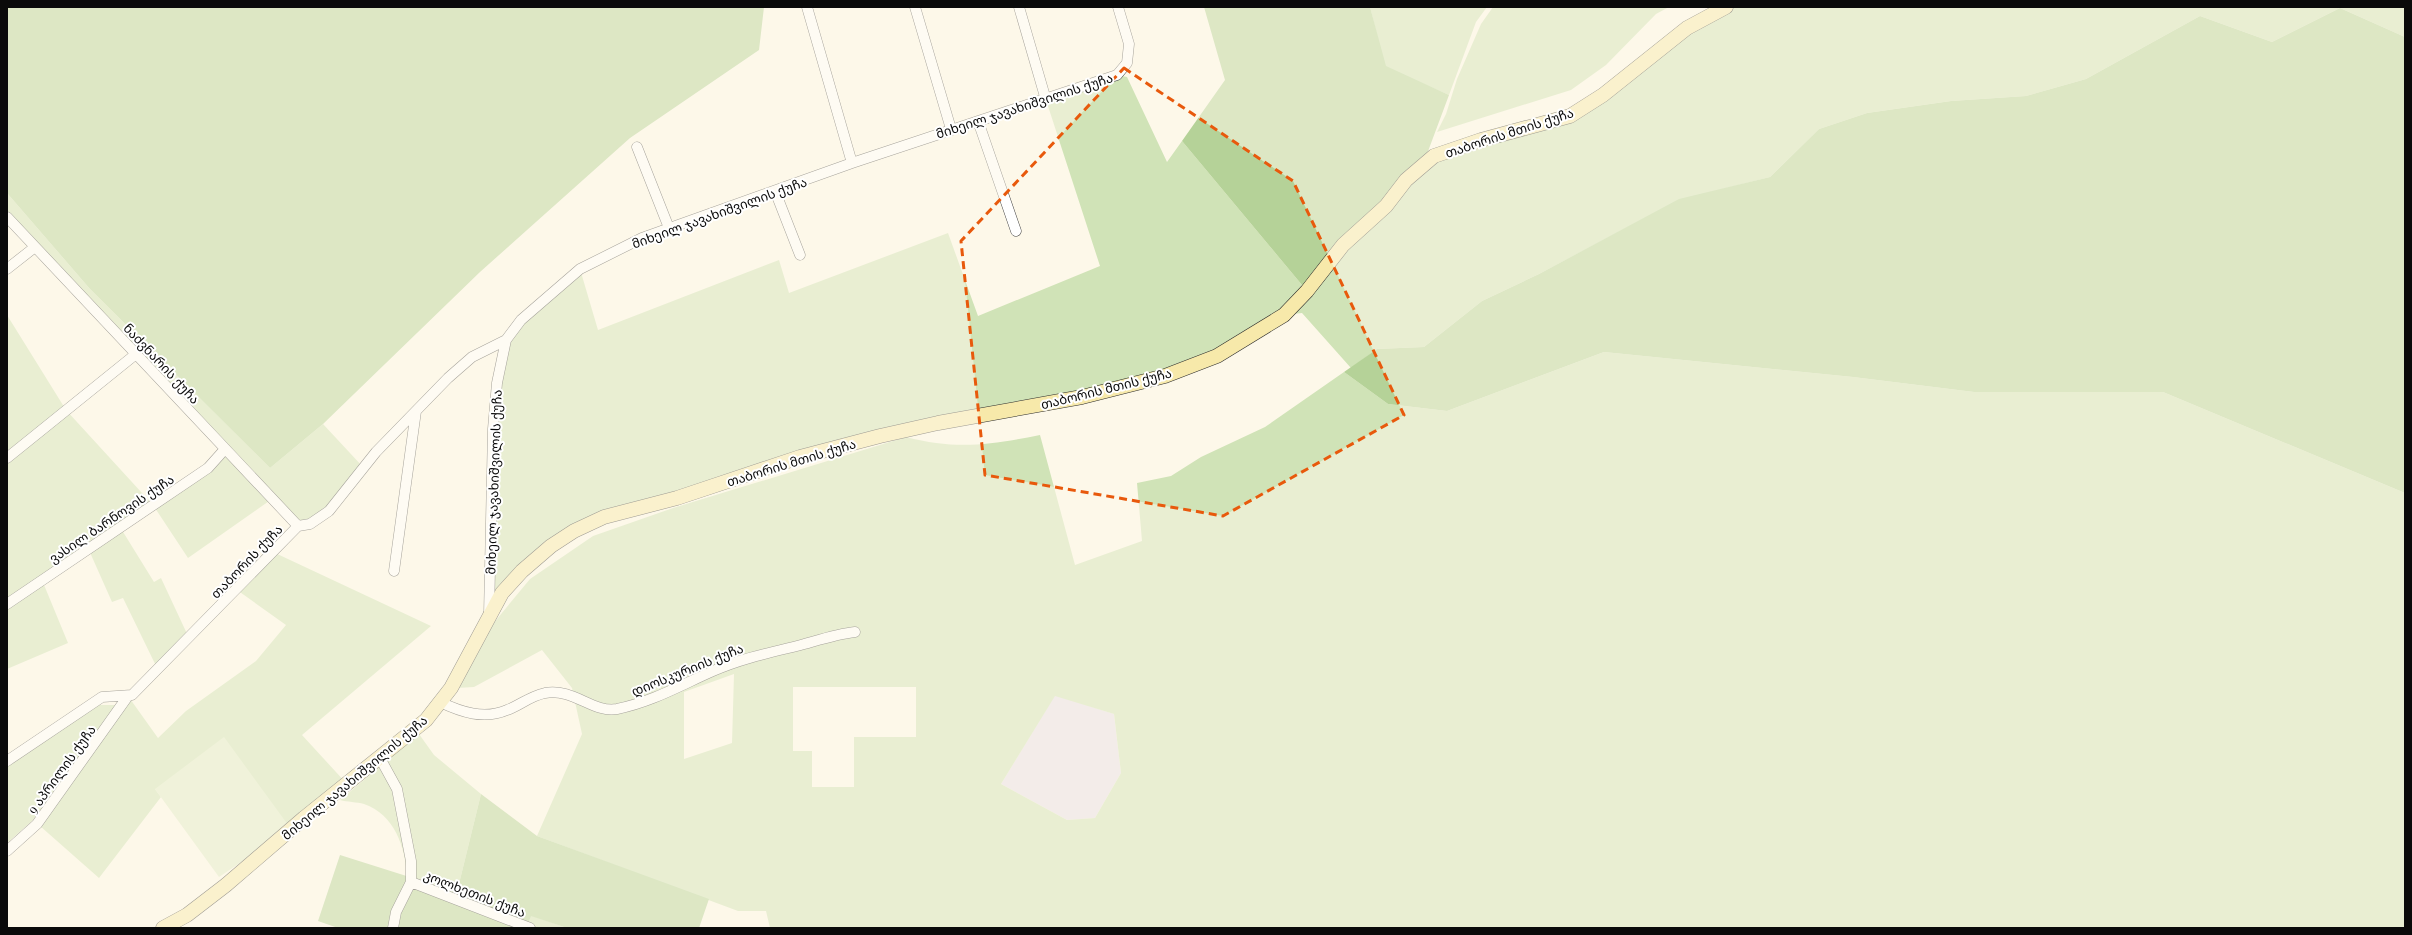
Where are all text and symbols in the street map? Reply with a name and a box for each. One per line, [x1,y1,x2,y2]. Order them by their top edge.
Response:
street label: მიხეილ ჯავახიშვილის ქუჩა [933,68,1115,143]
street label: თაბორის მთის ქუჩა [1443,103,1575,161]
street label: მიხეილ ჯავახიშვილის ქუჩა [629,172,809,253]
street label: ნაძვნარის ქუჩა [120,319,204,407]
street label: თაბორის მთის ქუჩა [1039,364,1173,412]
street label: მიხეილ ჯავახიშვილის ქუჩა [481,389,506,575]
street label: თაბორის მთის ქუჩა [724,434,858,490]
street label: ვასილ ბარნოვის ქუჩა [45,470,177,567]
street label: თაბორის ქუჩა [206,520,286,602]
street label: დიოსკურიის ქუჩა [629,639,746,700]
street label: მიხეილ ჯავახიშვილის ქუჩა [278,711,431,844]
street label: 9 აპრილის ქუჩა [23,721,100,817]
street label: კოლხეთის ქუჩა [421,866,528,921]

